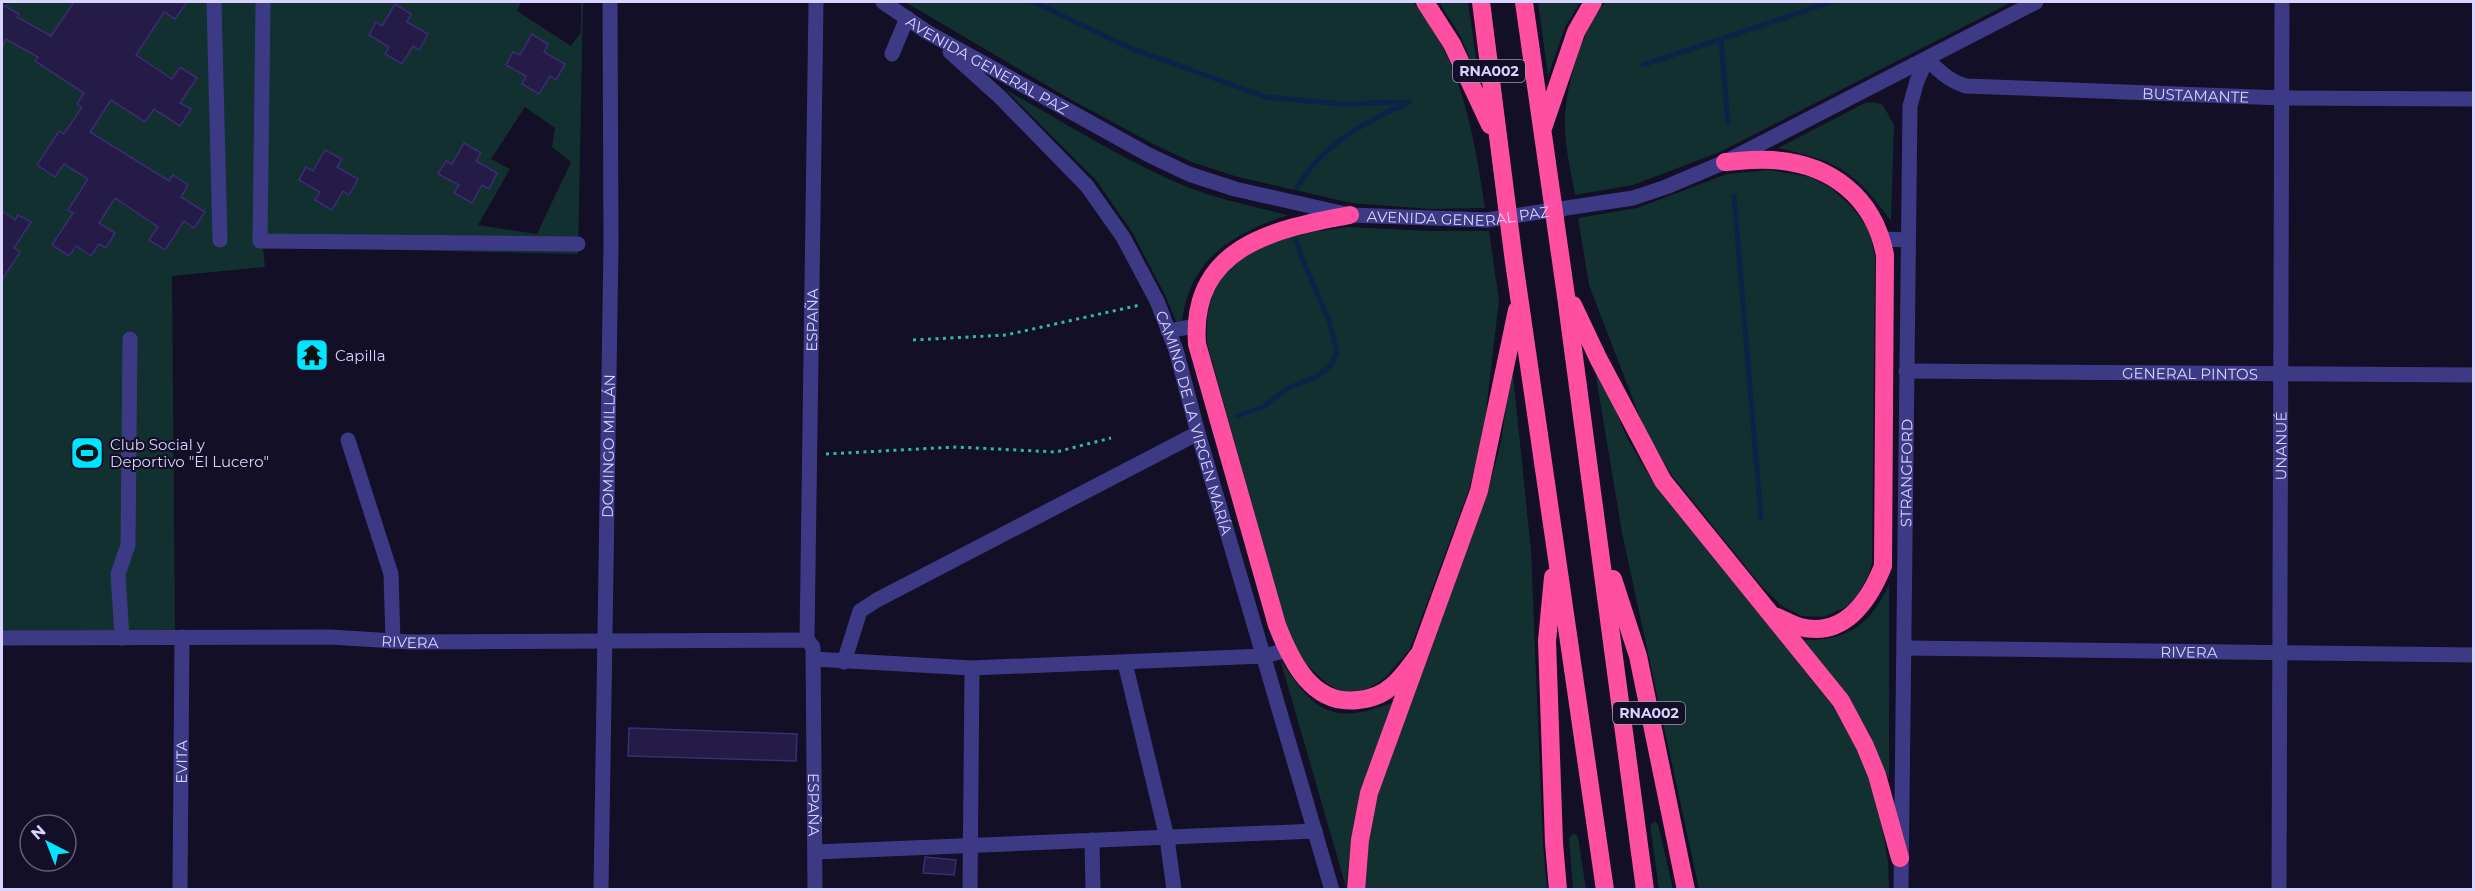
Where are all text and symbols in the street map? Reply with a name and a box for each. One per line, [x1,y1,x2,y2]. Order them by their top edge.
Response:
street label: AVENIDA GENERAL PAZ [903,11,1072,118]
road number: RNA002 [1453,60,1525,82]
street label: BUSTAMANTE [2142,83,2250,106]
street label: AVENIDA GENERAL PAZ [1366,201,1551,230]
street label: ESPAÑA [802,288,821,352]
street label: CAMINO DE LA VIRGEN MARÍA [1152,308,1237,537]
temple icon: Capilla [294,337,330,373]
place label: Capilla [335,346,386,365]
street label: GENERAL PINTOS [2122,363,2258,383]
street label: DOMINGO MILLÁN [597,374,618,518]
street label: UNANUÉ [2271,411,2290,481]
street label: STRANGFORD [1896,419,1916,527]
sports icon: Club Social y Deportivo "El Lucero" [69,435,105,471]
place label: Club Social y Deportivo "El Lucero" [110,435,269,471]
street label: RIVERA [381,631,439,652]
street label: RIVERA [2160,642,2218,661]
road number: RNA002 [1613,702,1685,724]
street label: EVITA [171,740,191,784]
street label: ESPAÑA [805,773,824,836]
north arrow [18,813,78,873]
text: N [27,821,49,844]

